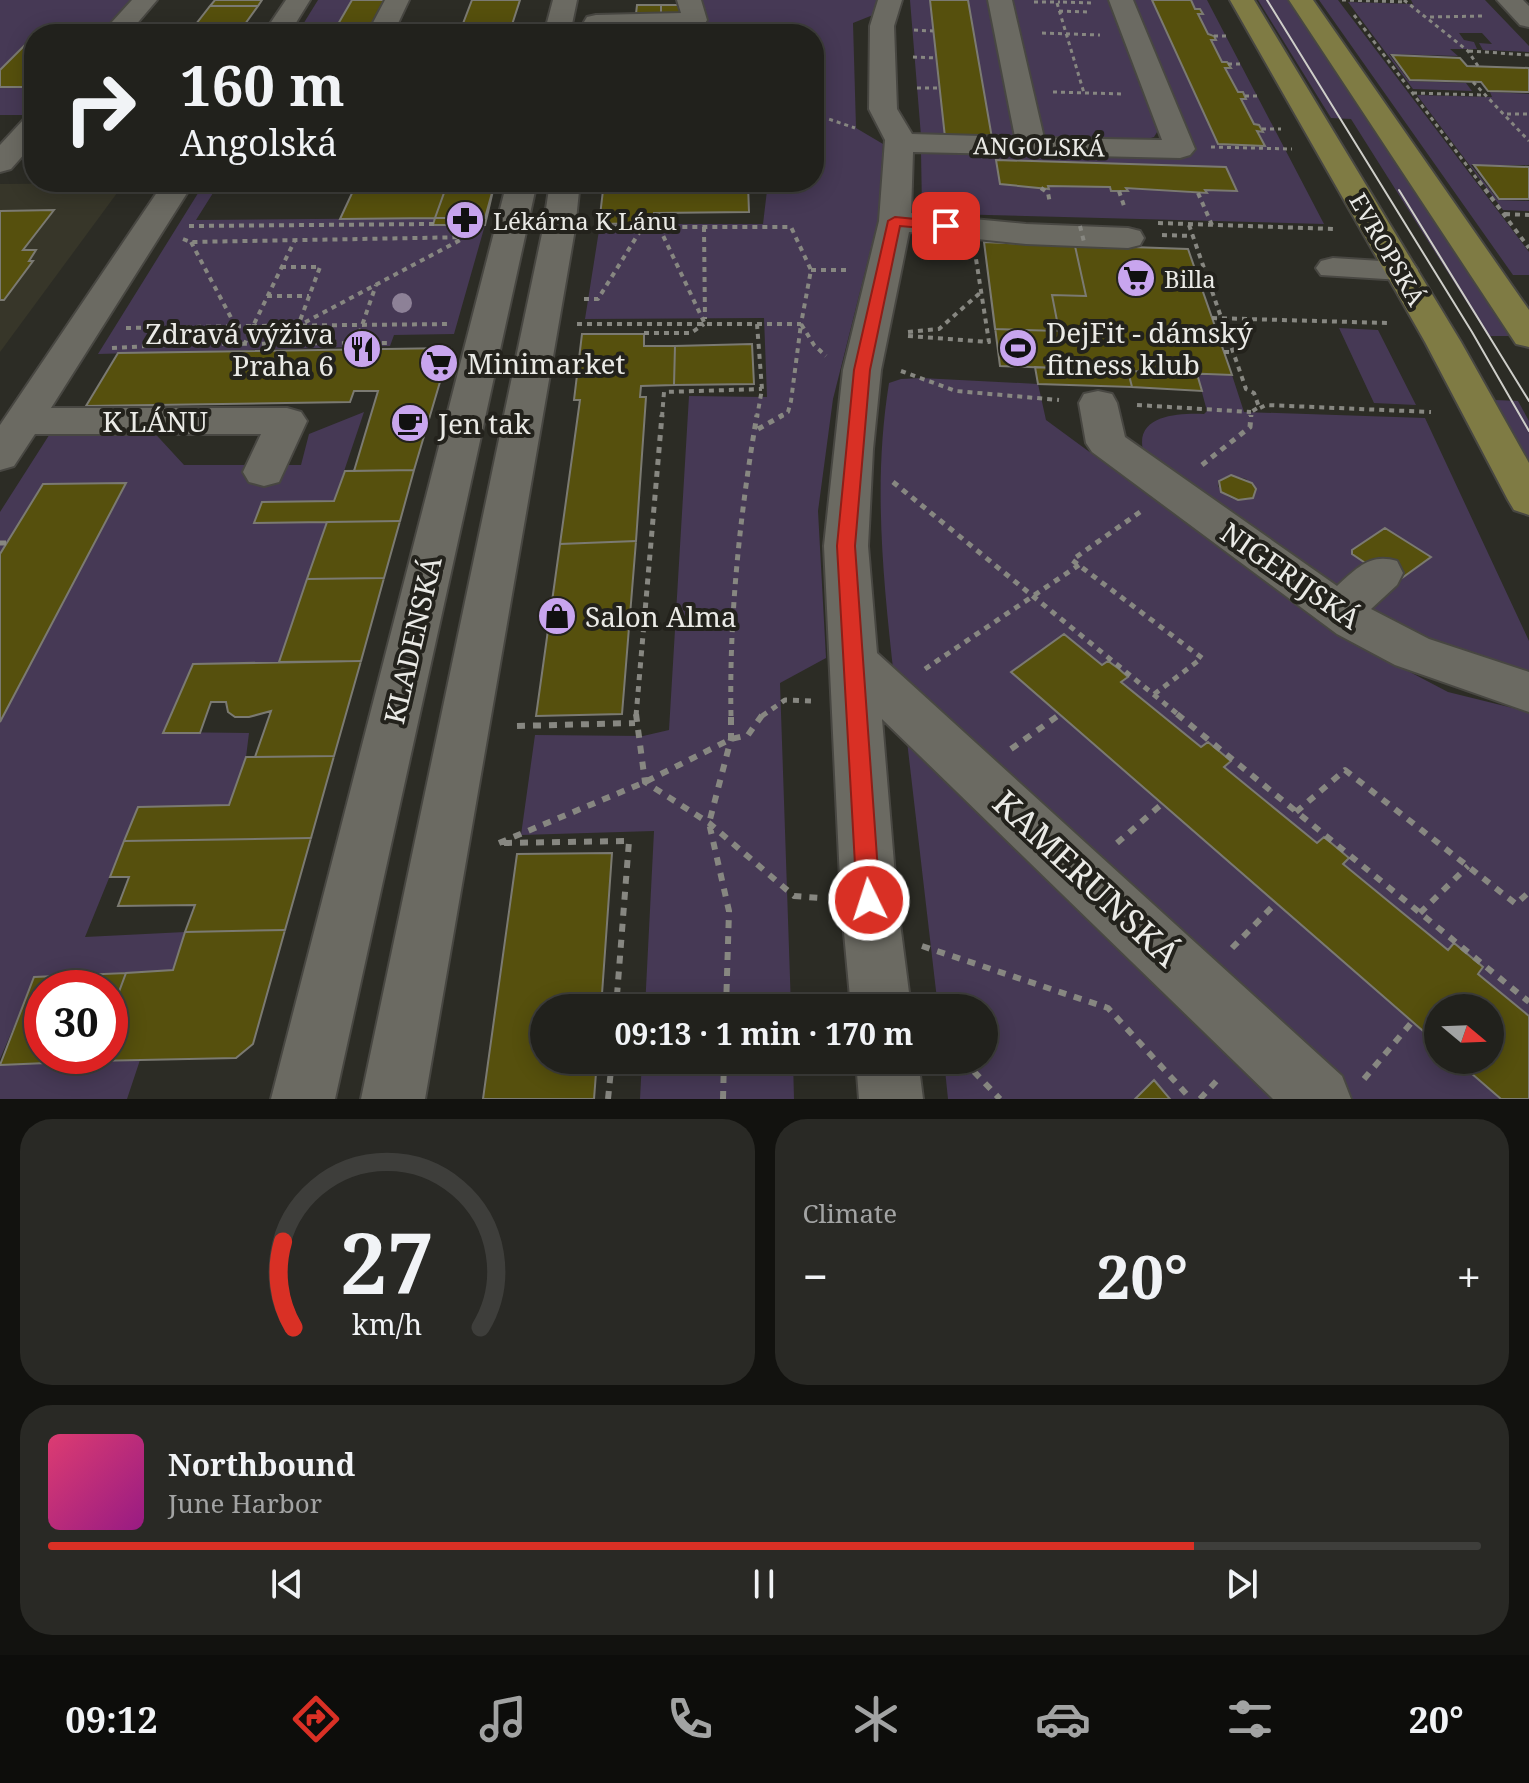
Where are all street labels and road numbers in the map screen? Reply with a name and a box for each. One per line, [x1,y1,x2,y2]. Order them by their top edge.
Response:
street label: ANGOLSKÁ [973,128,1105,164]
street label: EVROPSKÁ [1342,187,1434,311]
street label: K LÁNU [102,402,208,440]
street label: NIGERIJSKÁ [1214,513,1369,637]
street label: KLADENSKÁ [374,552,450,727]
street label: KAMERUNSKÁ [984,780,1190,976]

